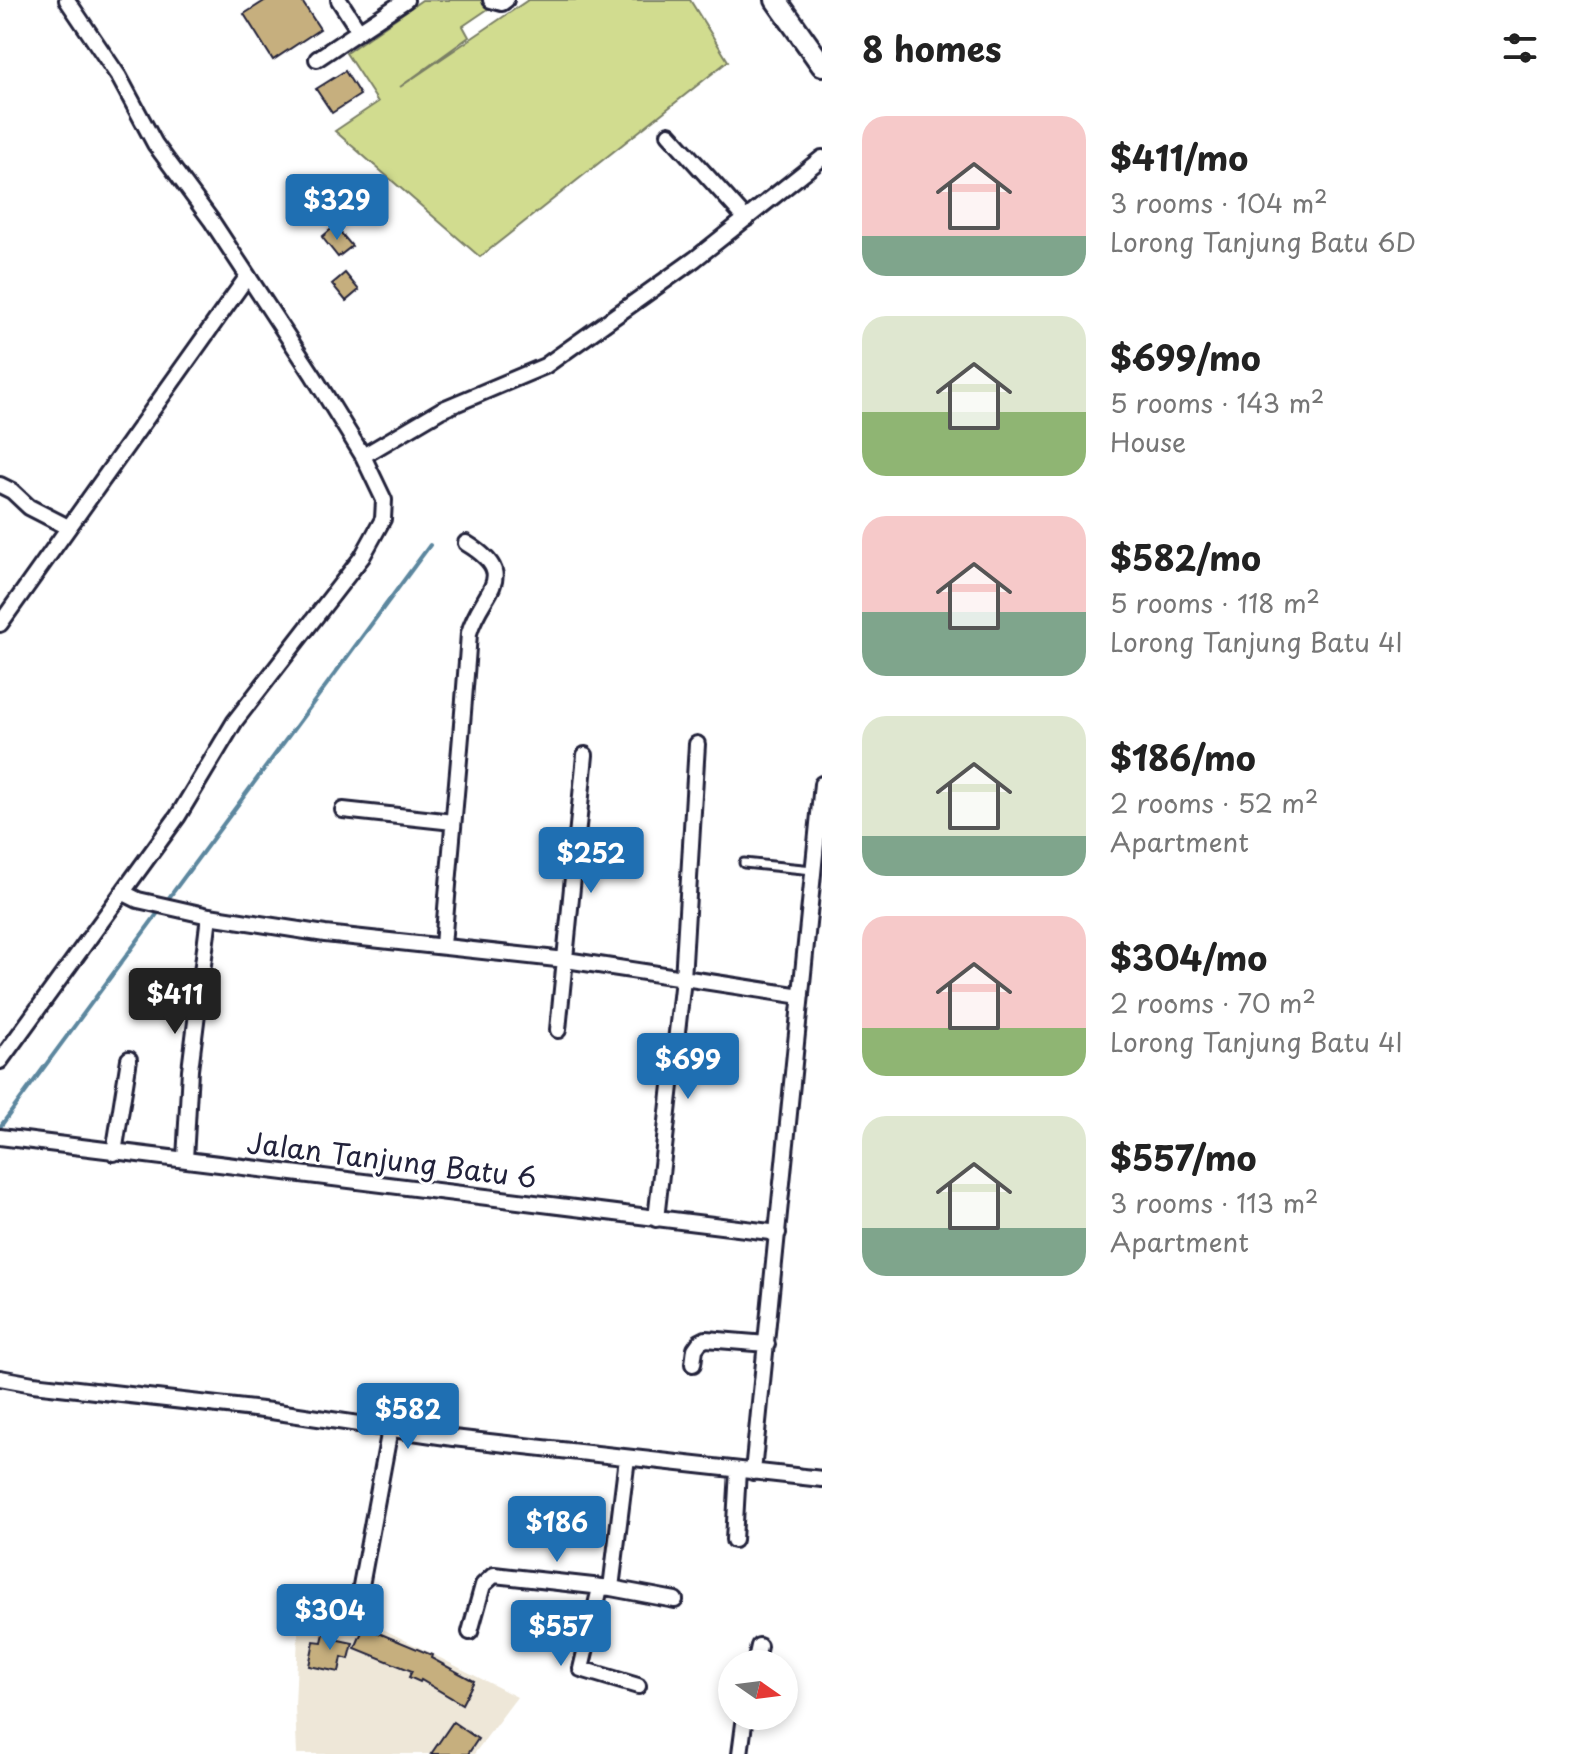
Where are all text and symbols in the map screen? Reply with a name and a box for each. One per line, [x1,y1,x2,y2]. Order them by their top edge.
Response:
text: 8 homes [862,22,1002,74]
icon: filters [1498,26,1542,70]
text: $411/mo [1110,131,1248,183]
icon: home [926,148,1022,244]
pin: $329 [290,174,384,242]
text: $329 [304,180,370,219]
text: 3 rooms · 104 m² [1110,183,1328,222]
text: Lorong Tanjung Batu 6D [1110,222,1416,261]
text: $699/mo [1110,331,1261,383]
icon: home [926,348,1022,444]
text: 5 rooms · 143 m² [1110,383,1325,422]
text: House [1110,422,1186,461]
text: $582/mo [1110,531,1261,583]
icon: home [926,548,1022,644]
text: 5 rooms · 118 m² [1110,583,1320,622]
text: Lorong Tanjung Batu 4I [1110,622,1403,661]
text: $186/mo [1110,731,1256,783]
icon: home [926,748,1022,844]
text: 2 rooms · 52 m² [1110,783,1318,822]
text: Apartment [1110,822,1249,861]
pin: $252 [544,827,638,895]
text: $252 [557,833,625,872]
text: $304/mo [1110,931,1267,983]
icon: home [926,948,1022,1044]
pin: $411 [128,968,222,1036]
text: $411 [147,974,203,1013]
text: 2 rooms · 70 m² [1110,983,1316,1022]
text: Lorong Tanjung Batu 4I [1110,1022,1403,1061]
pin: $699 [641,1033,735,1101]
text: $699 [655,1039,721,1078]
street label: Jalan Tanjung Batu 6 [245,1120,539,1198]
text: $557/mo [1110,1131,1256,1183]
icon: home [926,1148,1022,1244]
text: 3 rooms · 113 m² [1110,1183,1318,1222]
text: Apartment [1110,1222,1249,1261]
pin: $582 [361,1383,455,1451]
text: $582 [375,1389,441,1428]
pin: $186 [510,1496,604,1564]
text: $186 [526,1502,588,1541]
pin: $304 [283,1584,377,1652]
text: $304 [295,1590,365,1629]
pin: $557 [514,1600,608,1668]
text: $557 [529,1606,593,1645]
north arrow [718,1650,798,1730]
map controls [718,1650,798,1730]

